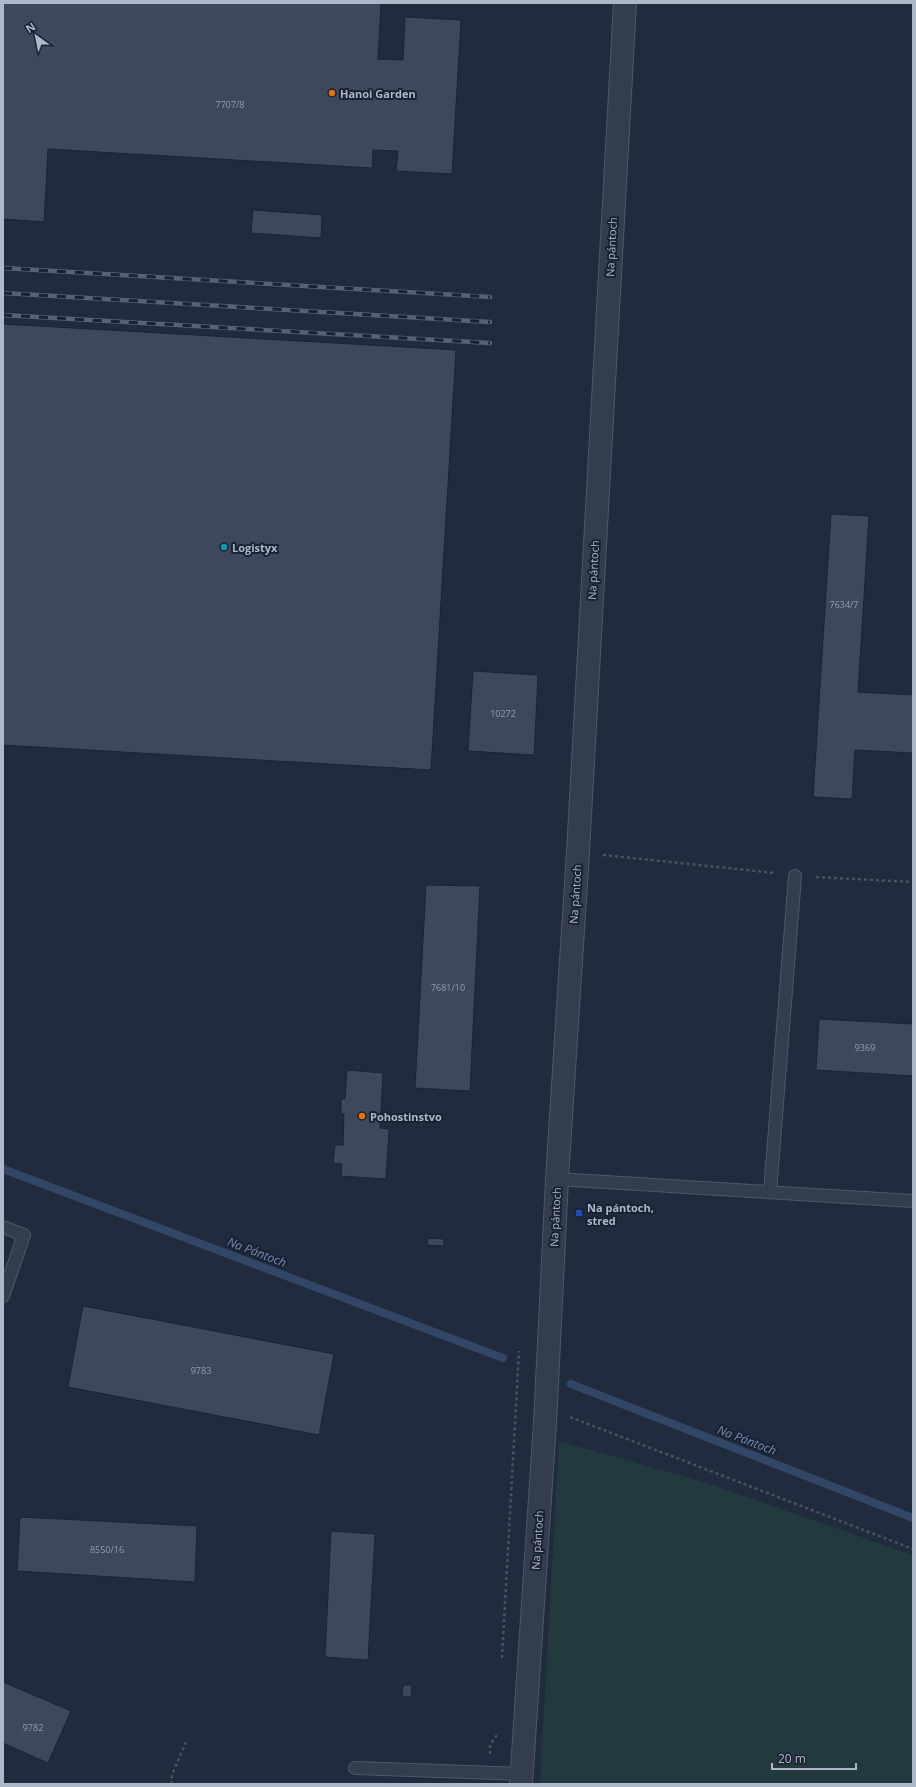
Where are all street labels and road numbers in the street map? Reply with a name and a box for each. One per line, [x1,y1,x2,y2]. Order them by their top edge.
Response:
street label: Na pántoch [602,217,620,277]
street label: Na pántoch [584,540,602,600]
street label: Na pántoch [565,864,585,924]
street label: Na pántoch [546,1187,564,1247]
street label: Na pántoch [527,1510,547,1570]

